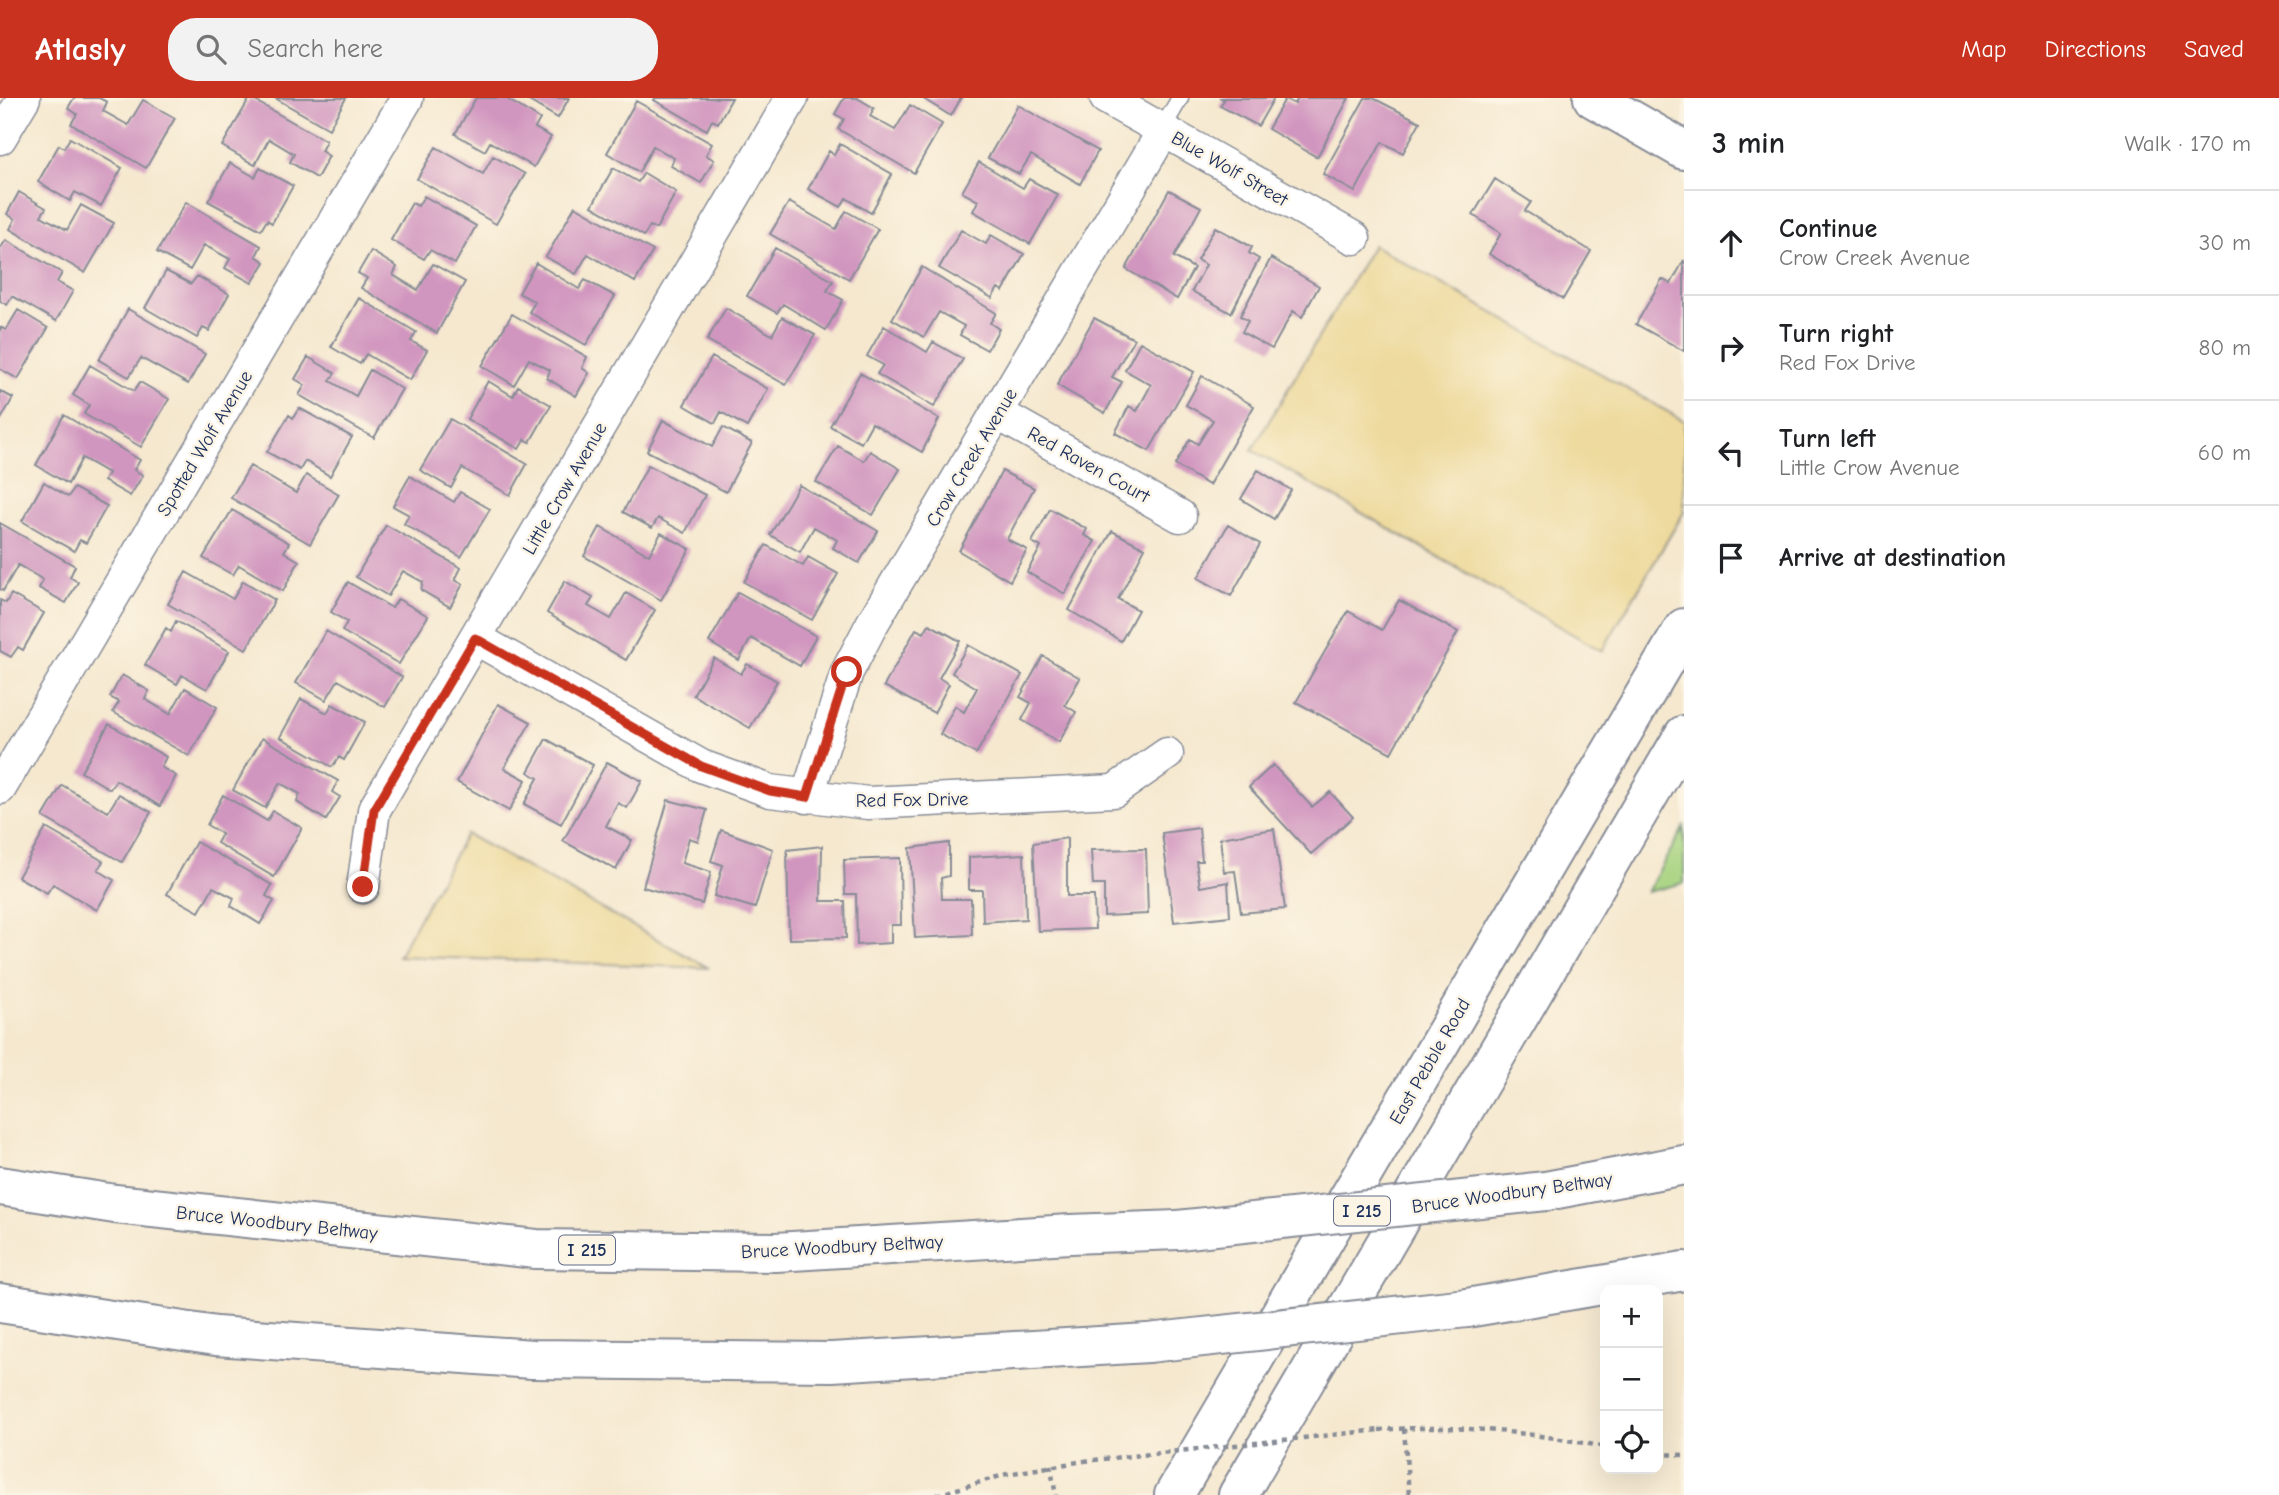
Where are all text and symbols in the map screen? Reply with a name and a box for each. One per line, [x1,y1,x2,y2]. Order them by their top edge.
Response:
search box [168,18,658,81]
text: Atlasly [35,30,126,68]
icon: search [192,30,230,68]
text: Search here [248,34,383,64]
text: Map [1961,35,2007,63]
text: Directions [2045,35,2146,63]
text: Saved [2184,35,2244,63]
text: 3 min [1712,126,1785,161]
street label: Blue Wolf Street [1167,127,1292,211]
text: Walk · 170 m [2124,130,2251,157]
text: Continue [1779,214,1877,244]
icon: ahead [1712,224,1750,262]
text: 30 m [2199,229,2251,256]
text: Crow Creek Avenue [1779,244,1970,271]
text: Turn right [1779,319,1893,349]
icon: right [1712,329,1750,367]
text: 80 m [2198,334,2251,361]
text: Red Fox Drive [1779,349,1915,376]
street label: Spotted Wolf Avenue [153,367,257,520]
street label: Crow Creek Avenue [922,384,1022,531]
street label: Little Crow Avenue [518,418,612,559]
street label: Red Raven Court [1024,422,1154,508]
text: Turn left [1779,424,1876,454]
icon: left [1712,434,1750,472]
text: 60 m [2198,439,2251,466]
text: Little Crow Avenue [1779,454,1959,481]
icon: arrive [1712,539,1750,577]
text: Arrive at destination [1779,543,2006,573]
route start [831,656,862,687]
street label: Red Fox Drive [855,788,969,812]
route end [347,871,378,902]
street label: East Pebble Road [1385,995,1475,1128]
street label: Bruce Woodbury Beltway [1410,1168,1614,1218]
road number: I 215 [1334,1196,1390,1226]
street label: Bruce Woodbury Beltway [175,1201,379,1245]
street label: Bruce Woodbury Beltway [740,1231,944,1263]
road number: I 215 [559,1236,615,1265]
map controls [1600,1285,1663,1474]
button: + [1600,1285,1663,1348]
button: − [1600,1348,1663,1411]
button: locate [1600,1411,1663,1474]

